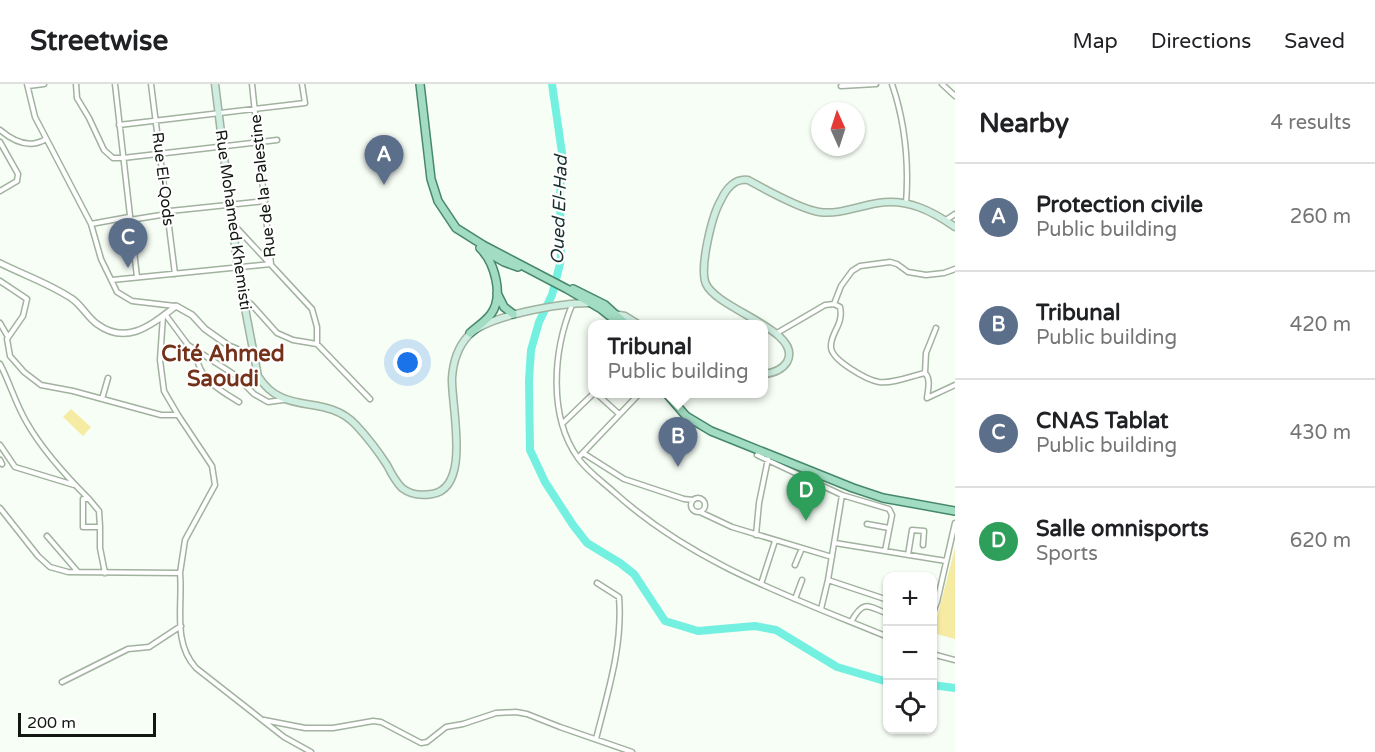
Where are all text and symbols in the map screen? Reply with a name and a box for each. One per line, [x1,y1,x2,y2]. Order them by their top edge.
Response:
text: Streetwise [30,24,168,58]
text: Map [1072,29,1118,54]
text: Directions [1151,29,1251,54]
text: Saved [1284,29,1345,54]
north arrow [811,102,865,156]
text: Nearby [979,108,1069,139]
text: 4 results [1271,111,1351,135]
street label: Rue de la Palestine [246,114,280,258]
street label: Rue Mohamed Khemisti [210,129,256,311]
street label: Rue El-Qods [147,131,179,227]
pin: A [364,135,404,185]
water label: Oued El-Had [546,153,572,265]
text: Protection civile [1036,192,1203,218]
text: A [991,205,1006,229]
text: 260 m [1290,205,1351,229]
pin: C [108,218,148,268]
text: Public building [1036,218,1177,242]
text: Tribunal [1036,300,1121,326]
text: B [992,313,1005,337]
text: 420 m [1290,313,1351,337]
popup [588,320,768,398]
text: Public building [1036,326,1177,350]
text: Tribunal [607,334,692,360]
district label: Cité Ahmed Saoudi [161,341,285,392]
your location [393,348,422,377]
text: Public building [607,360,749,384]
text: CNAS Tablat [1036,408,1169,434]
pin: B [658,418,698,467]
text: C [992,421,1005,445]
text: 430 m [1290,421,1351,445]
text: Public building [1036,434,1177,458]
pin: D [786,472,826,521]
text: Salle omnisports [1036,516,1209,542]
text: D [991,529,1006,553]
text: 620 m [1290,529,1351,553]
text: Sports [1036,542,1098,566]
map controls [883,572,937,734]
button: + [883,572,937,626]
button: − [883,626,937,680]
button: locate [883,680,937,734]
scale bar [18,710,156,738]
text: 200 m [27,713,76,733]

